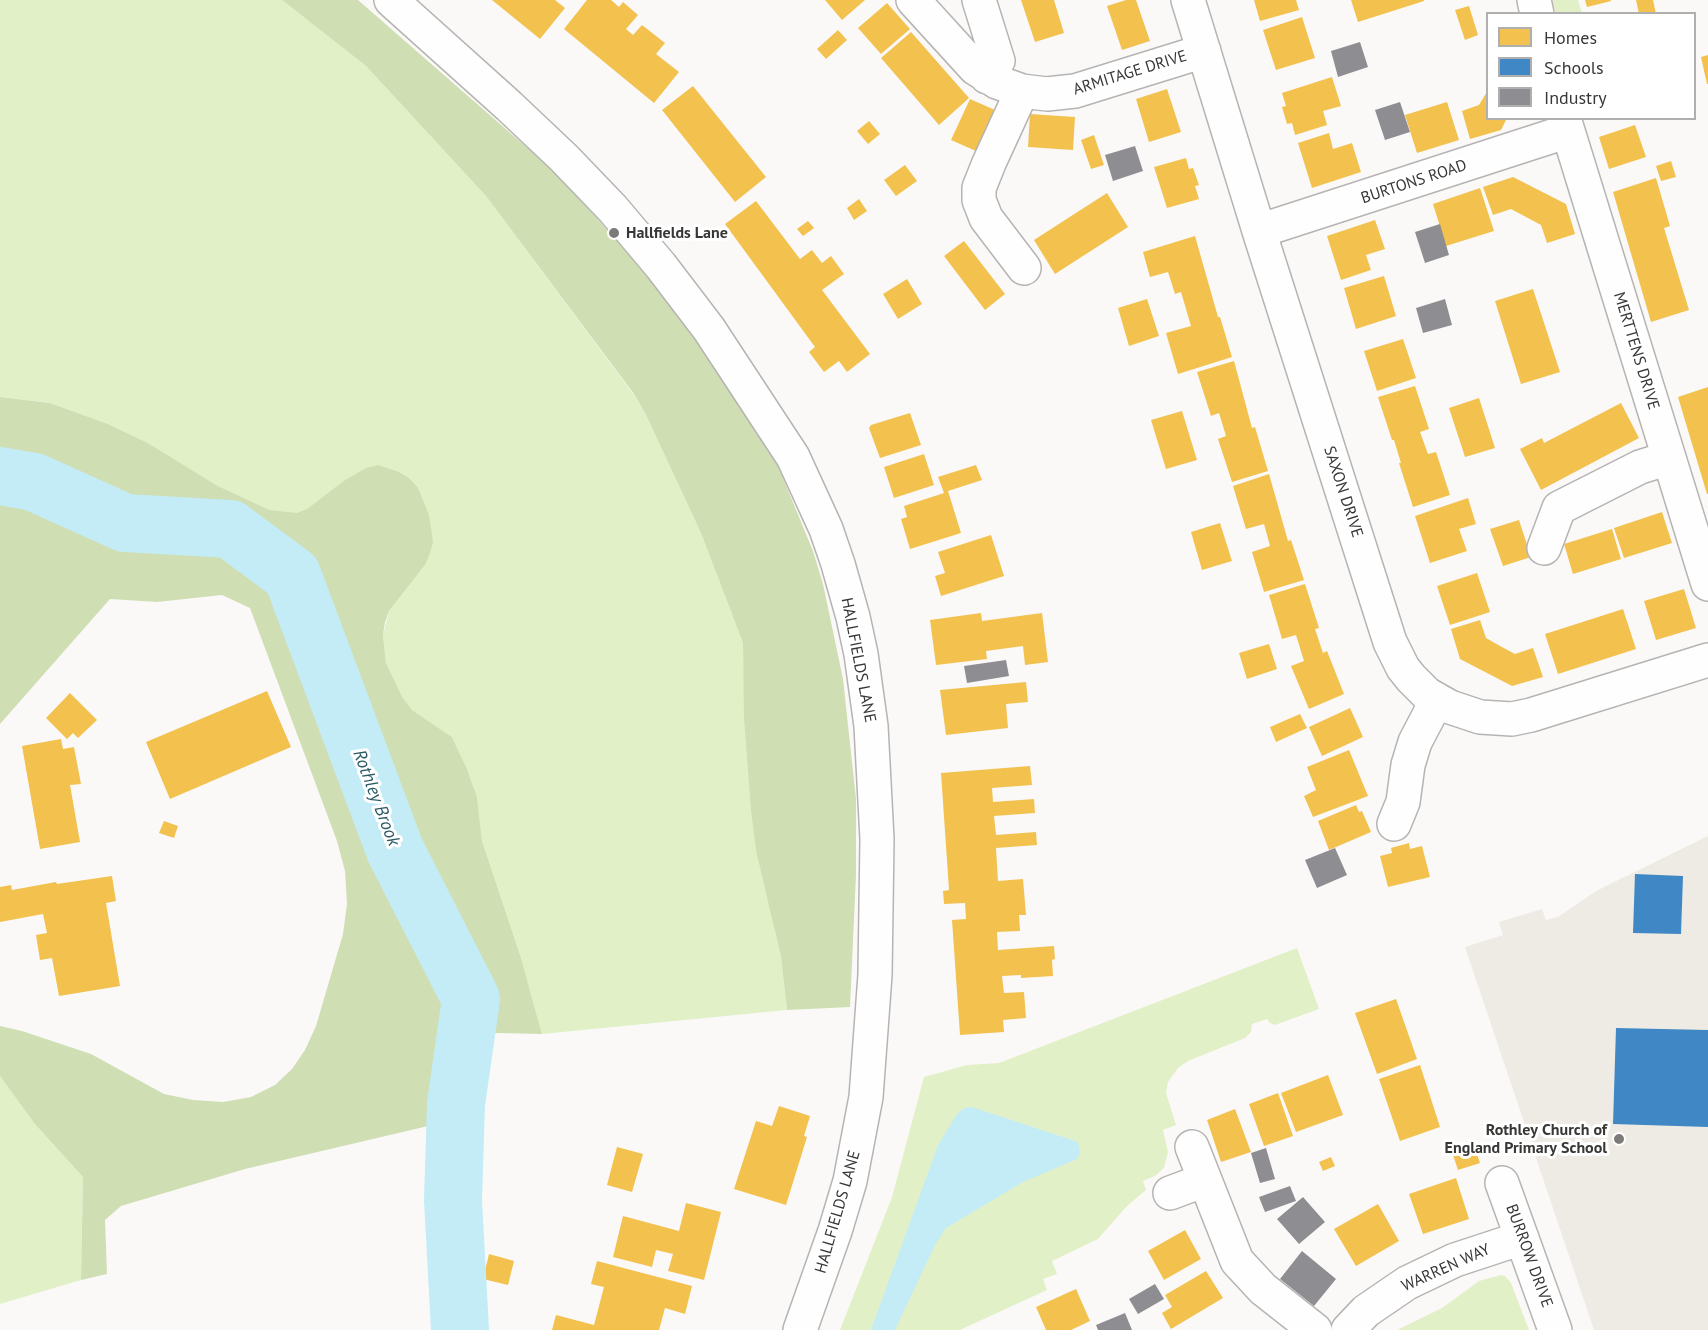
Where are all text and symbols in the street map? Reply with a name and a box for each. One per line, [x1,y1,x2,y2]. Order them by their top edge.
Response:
legend [1486,12,1696,120]
text: Homes [1544,26,1597,49]
street label: ARMITAGE DRIVE [1071,47,1189,99]
text: Schools [1544,56,1604,79]
text: Industry [1544,86,1607,109]
street label: BURTONS ROAD [1359,156,1469,208]
place label: Hallfields Lane [626,223,728,243]
marker: Hallfields Lane [607,226,621,240]
street label: MERTTENS DRIVE [1609,290,1663,412]
street label: SAXON DRIVE [1319,444,1367,540]
street label: HALLFIELDS LANE [836,596,880,724]
water label: Rothley Brook [348,747,404,849]
place label: Rothley Church of England Primary School [1445,1120,1607,1158]
marker: Rothley Church of England Primary School [1612,1132,1626,1146]
street label: HALLFIELDS LANE [811,1148,865,1276]
street label: BURROW DRIVE [1501,1202,1557,1310]
street label: WARREN WAY [1399,1240,1493,1296]

